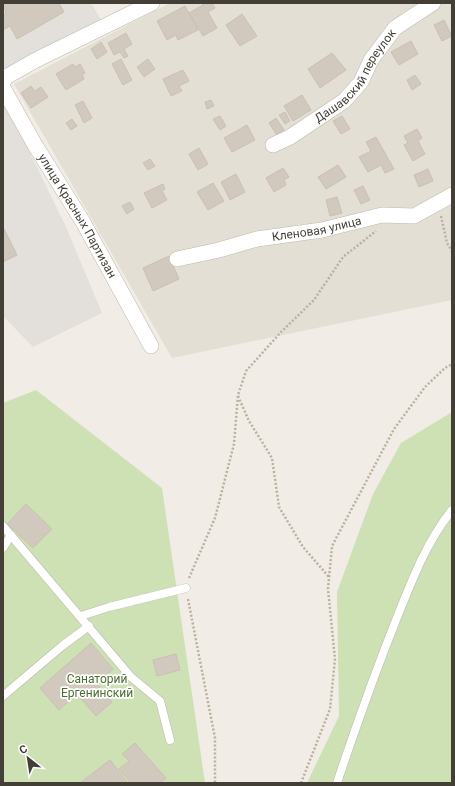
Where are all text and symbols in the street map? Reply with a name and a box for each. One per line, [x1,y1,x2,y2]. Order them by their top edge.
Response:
street label: Дашавский переулок [312,26,399,126]
street label: улица Красных Партизан [35,151,119,280]
street label: Кленовая улица [271,213,363,244]
park label: Санаторий Ергенинский [61,672,133,700]
north arrow [8,738,48,778]
text: С [17,742,30,757]

